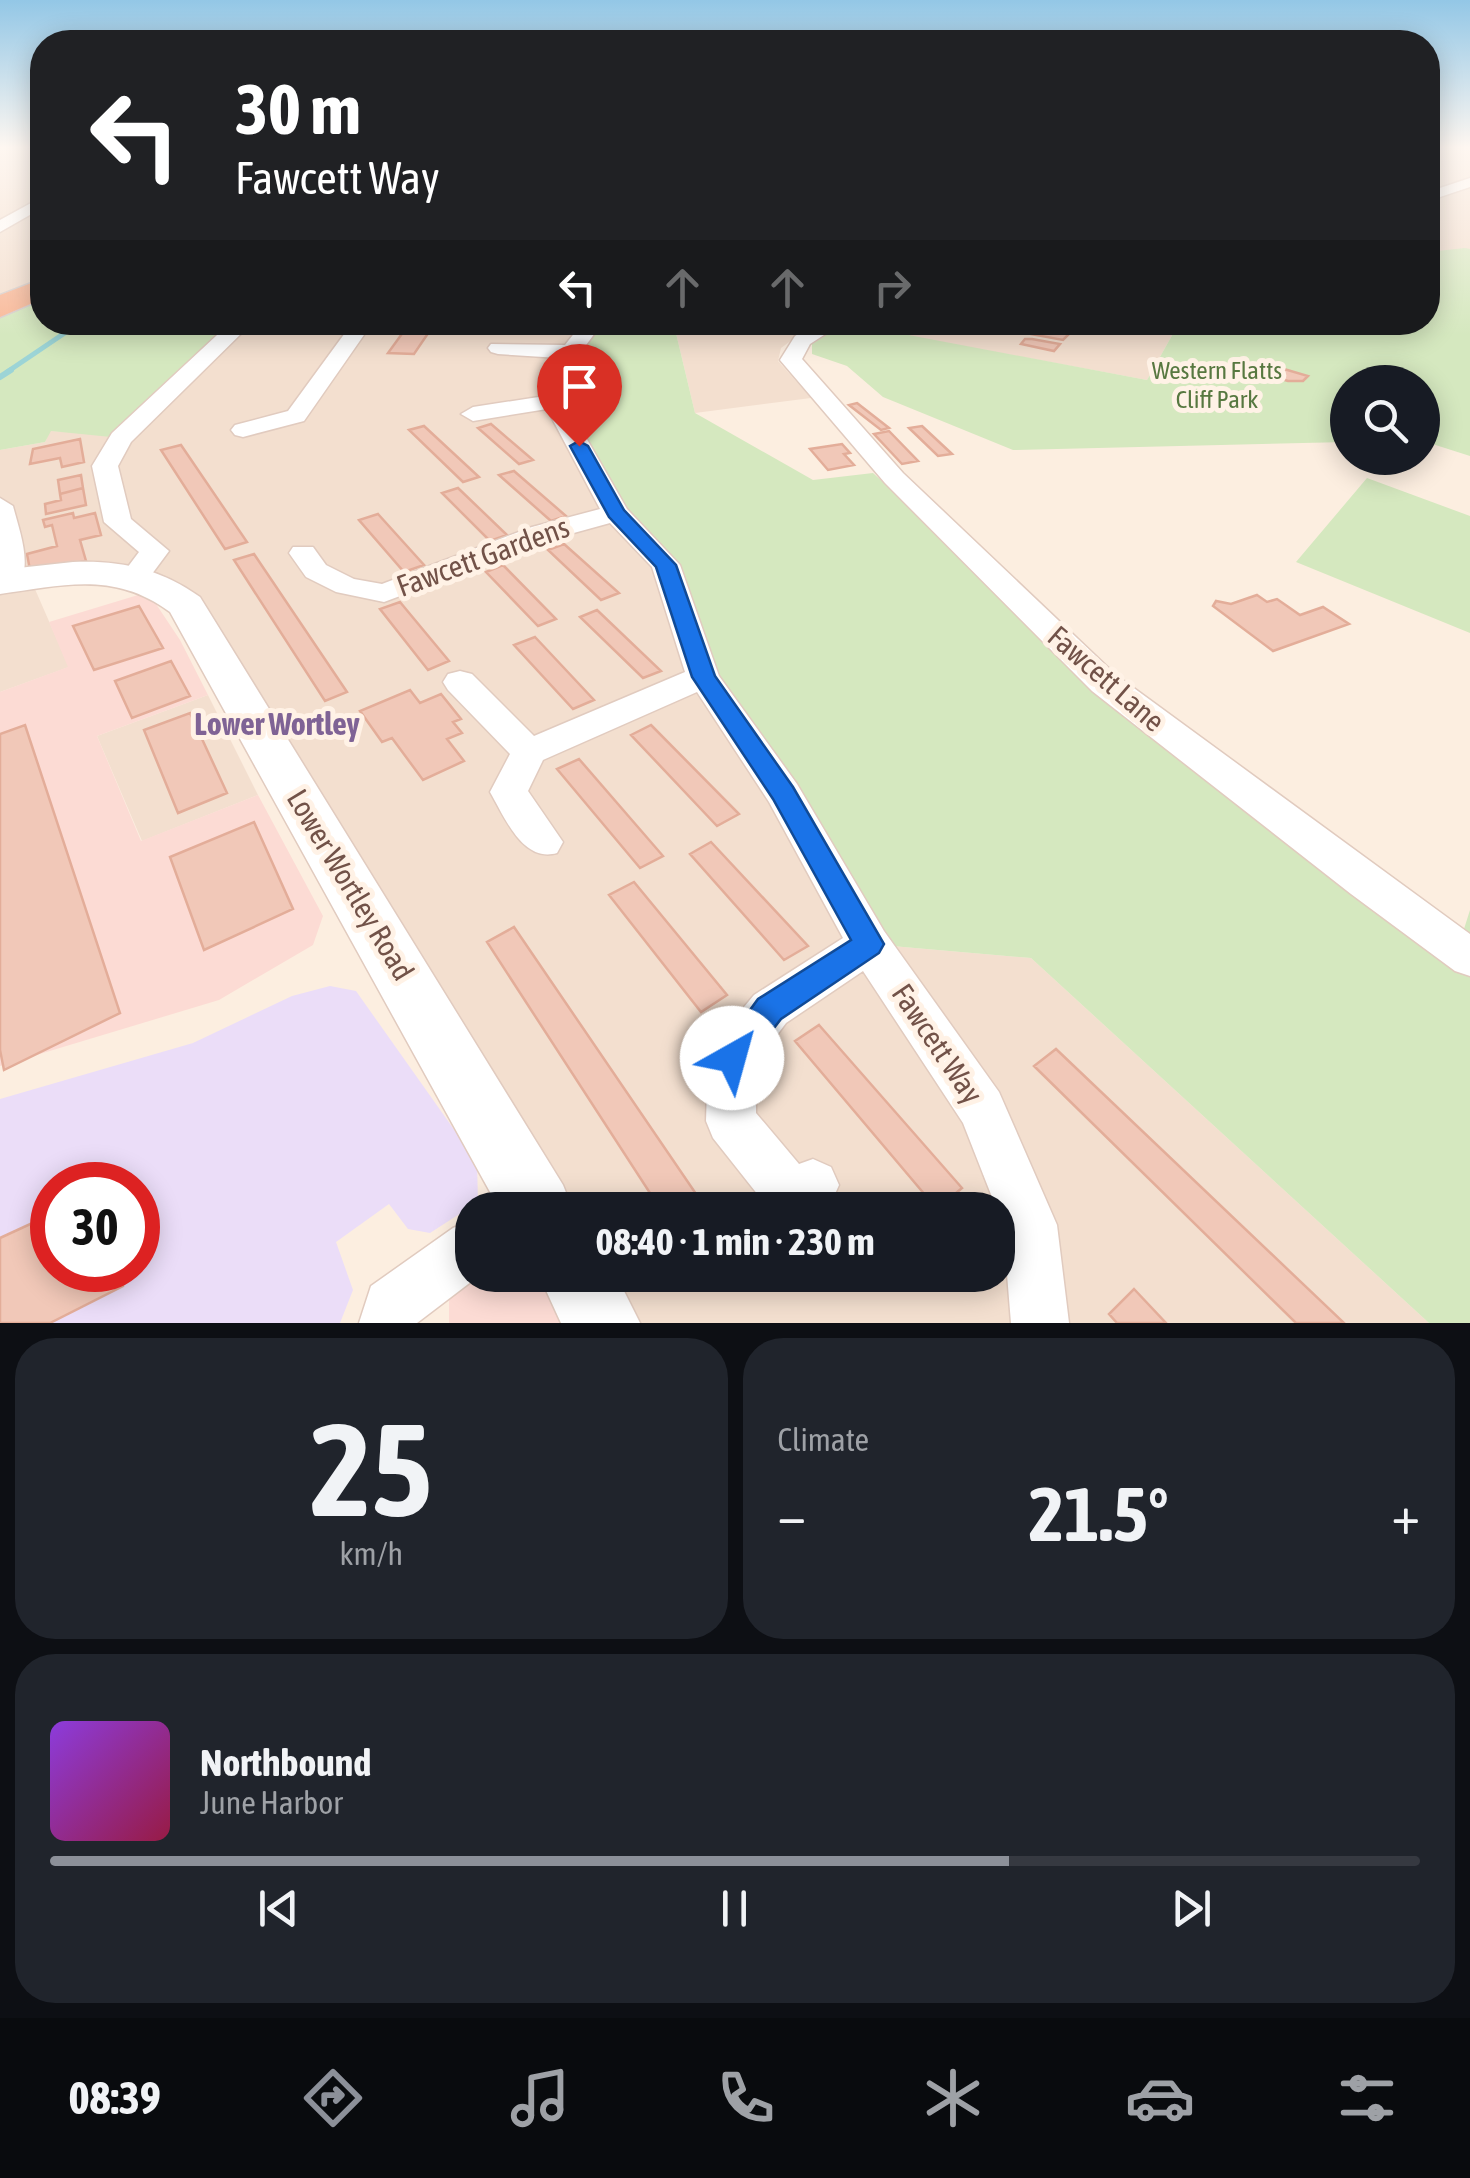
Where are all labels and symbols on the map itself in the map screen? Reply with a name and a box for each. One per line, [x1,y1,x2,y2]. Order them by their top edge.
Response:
pin [537,344,622,447]
park label: Western Flatts Cliff Park [1152,356,1282,413]
street label: Fawcett Gardens [392,509,573,603]
street label: Fawcett Lane [1042,619,1172,738]
district label: Lower Wortley [194,705,361,742]
street label: Lower Wortley Road [281,783,421,986]
street label: Fawcett Way [886,977,990,1109]
position arrow [680,1006,784,1110]
speed limit sign: 30 [30,1162,160,1292]

